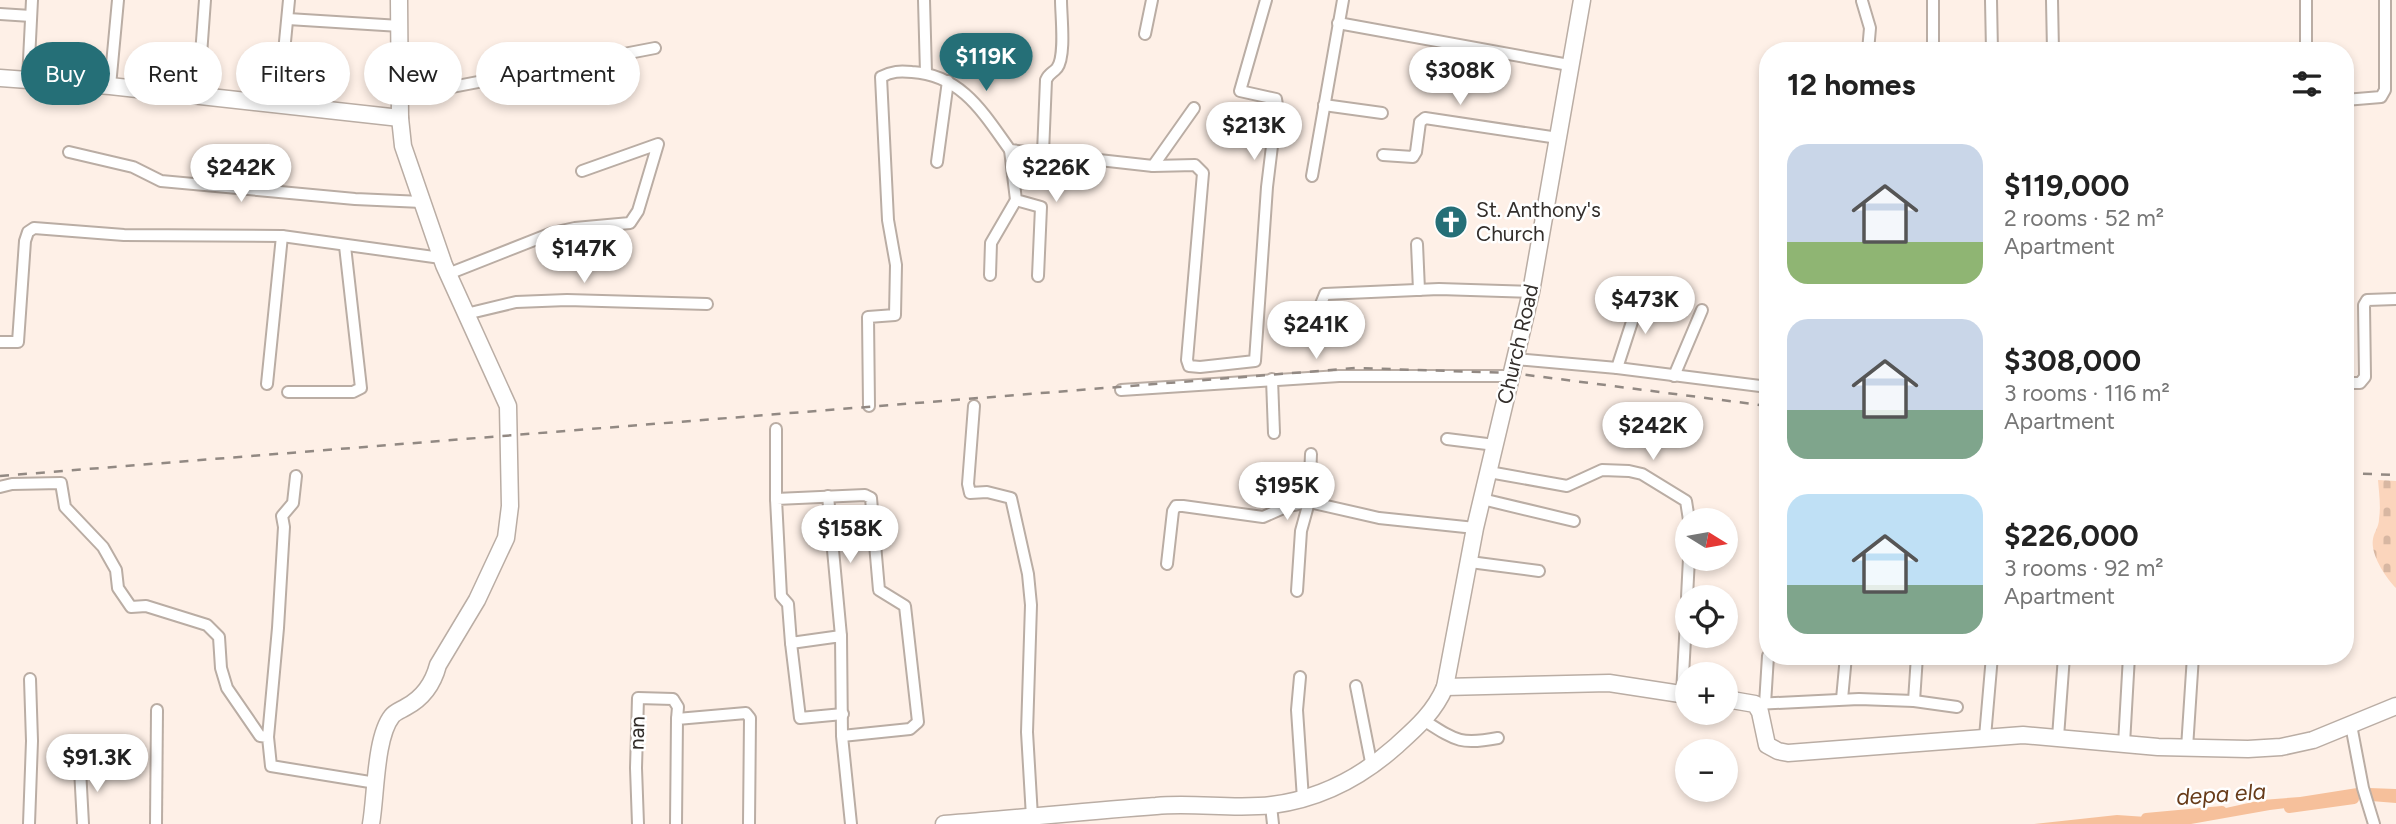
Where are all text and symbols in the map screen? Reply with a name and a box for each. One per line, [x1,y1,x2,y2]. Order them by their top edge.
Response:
pin: $119K [937,34,1035,93]
chip: Buy [21,42,110,105]
chip: Rent [124,42,222,105]
chip: Filters [236,42,350,105]
chip: New [364,42,462,105]
chip: Apartment [476,42,640,105]
text: $119K [956,42,1016,70]
pin: $308K [1411,48,1509,107]
text: $308K [1425,56,1495,84]
icon: filters [2288,65,2326,103]
text: 12 homes [1787,66,1915,103]
pin: $213K [1205,102,1303,162]
text: $213K [1222,111,1286,139]
pin: $242K [192,144,290,204]
pin: $226K [1007,144,1105,204]
text: $242K [206,153,276,181]
text: $226K [1022,153,1090,181]
text: $119,000 [2004,167,2129,204]
icon: home [1843,172,1927,256]
place label: St. Anthony's Church [1476,197,1601,246]
church icon: St. Anthony's Church [1432,203,1470,241]
text: 2 rooms · 52 m² [2004,204,2164,232]
pin: $147K [535,226,633,285]
text: Apartment [2004,232,2115,260]
text: $147K [551,234,617,262]
pin: $473K [1596,276,1694,336]
street label: Church Road [1492,281,1543,406]
text: $473K [1611,285,1679,313]
pin: $241K [1267,302,1365,361]
text: $241K [1283,310,1349,338]
text: $308,000 [2004,342,2141,379]
icon: home [1843,347,1927,431]
text: 3 rooms · 116 m² [2004,379,2170,407]
pin: $242K [1604,402,1702,462]
text: Apartment [2004,407,2115,435]
text: $242K [1618,411,1688,439]
pin: $195K [1238,462,1336,522]
text: $195K [1255,471,1319,499]
pin: $158K [801,505,899,565]
north arrow [1675,508,1738,570]
map controls [1675,508,1738,802]
text: $158K [817,514,883,542]
text: $226,000 [2004,517,2139,554]
icon: home [1843,522,1927,606]
text: 3 rooms · 92 m² [2004,554,2164,582]
text: Apartment [2004,582,2115,610]
button: locate [1675,585,1738,648]
button: + [1675,662,1738,725]
street label: nan [623,715,650,750]
pin: $91.3K [40,734,154,794]
button: − [1675,739,1738,802]
text: $91.3K [62,743,132,771]
water label: depa ela [2175,777,2267,811]

